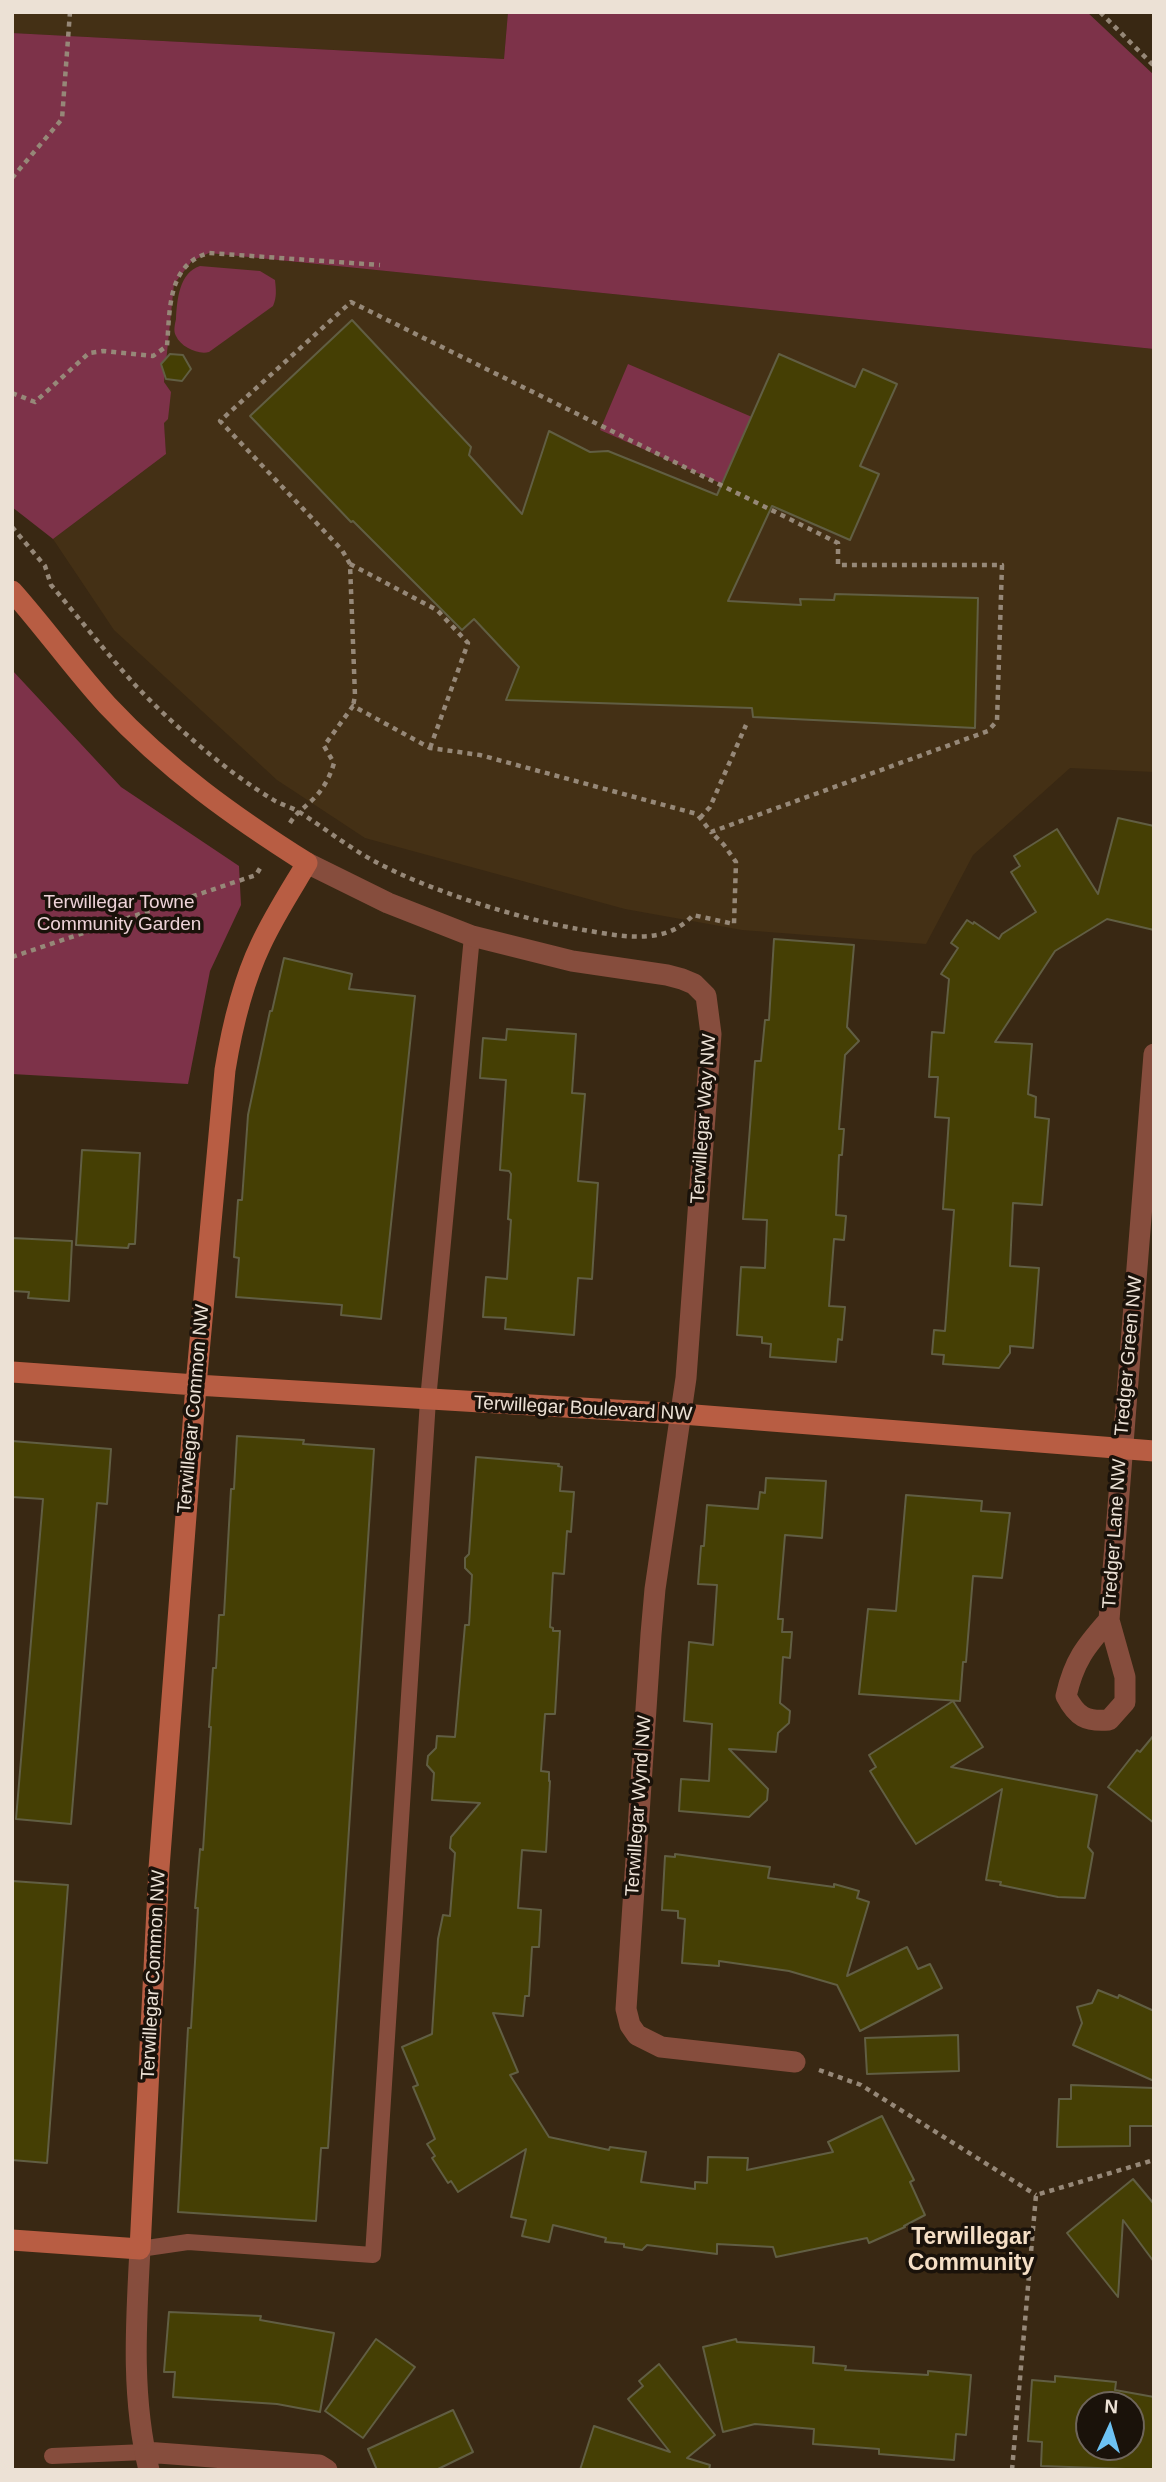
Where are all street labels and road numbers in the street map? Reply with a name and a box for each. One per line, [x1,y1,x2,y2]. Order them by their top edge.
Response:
street label: Terwillegar Way NW [687,1033,721,1205]
street label: Tredger Green NW [1111,1275,1147,1437]
street label: Terwillegar Common NW [173,1303,215,1515]
street label: Terwillegar Boulevard NW [473,1392,693,1426]
street label: Tredger Lane NW [1098,1458,1132,1610]
street label: Terwillegar Wynd NW [621,1715,657,1897]
street label: Terwillegar Common NW [137,1869,171,2081]

